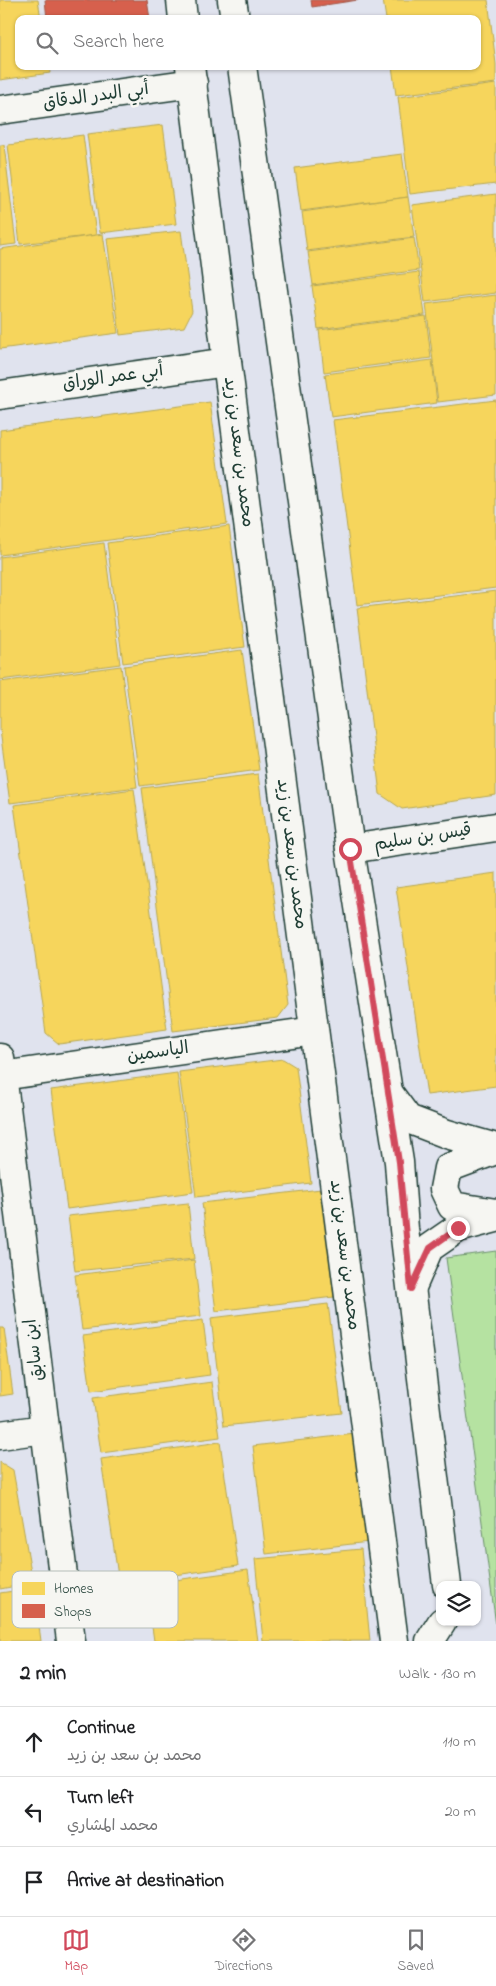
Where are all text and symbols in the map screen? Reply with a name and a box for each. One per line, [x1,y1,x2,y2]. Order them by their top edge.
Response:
search box [15,15,481,70]
icon: search [33,29,61,57]
text: Search here [73,29,164,56]
street label: أبي البدر الدقاق [41,77,151,118]
street label: أبي عمر الوراق [61,358,166,399]
street label: محمد بن سعد بن زيد [216,375,260,529]
street label: محمد بن سعد بن زيد [269,777,313,931]
street label: قيس بن سليم [372,817,474,859]
route start [339,838,362,861]
street label: الياسمين [125,1036,191,1070]
street label: محمد بن سعد بن زيد [322,1178,366,1332]
route end [447,1217,470,1240]
street label: ابن سابق [18,1317,52,1383]
legend [12,1571,178,1628]
text: Homes [54,1579,94,1600]
map controls [436,1581,481,1626]
button: layers [436,1581,481,1626]
text: Shops [54,1602,92,1623]
text: 2 min [20,1659,66,1689]
text: Walk · 130 m [399,1662,476,1686]
text: Continue [67,1715,135,1742]
icon: ahead [20,1728,48,1756]
text: 110 m [442,1730,476,1754]
text: محمد بن سعد بن زيد [67,1744,202,1768]
text: Turn left [67,1785,134,1812]
icon: left [20,1798,48,1826]
text: 20 m [445,1800,476,1824]
text: محمد المشاري [67,1814,158,1838]
icon: arrive [20,1868,48,1896]
text: Arrive at destination [67,1868,224,1895]
tab: Map [62,1926,90,1977]
tab: Directions [215,1926,273,1977]
tab: Saved [397,1926,434,1977]

